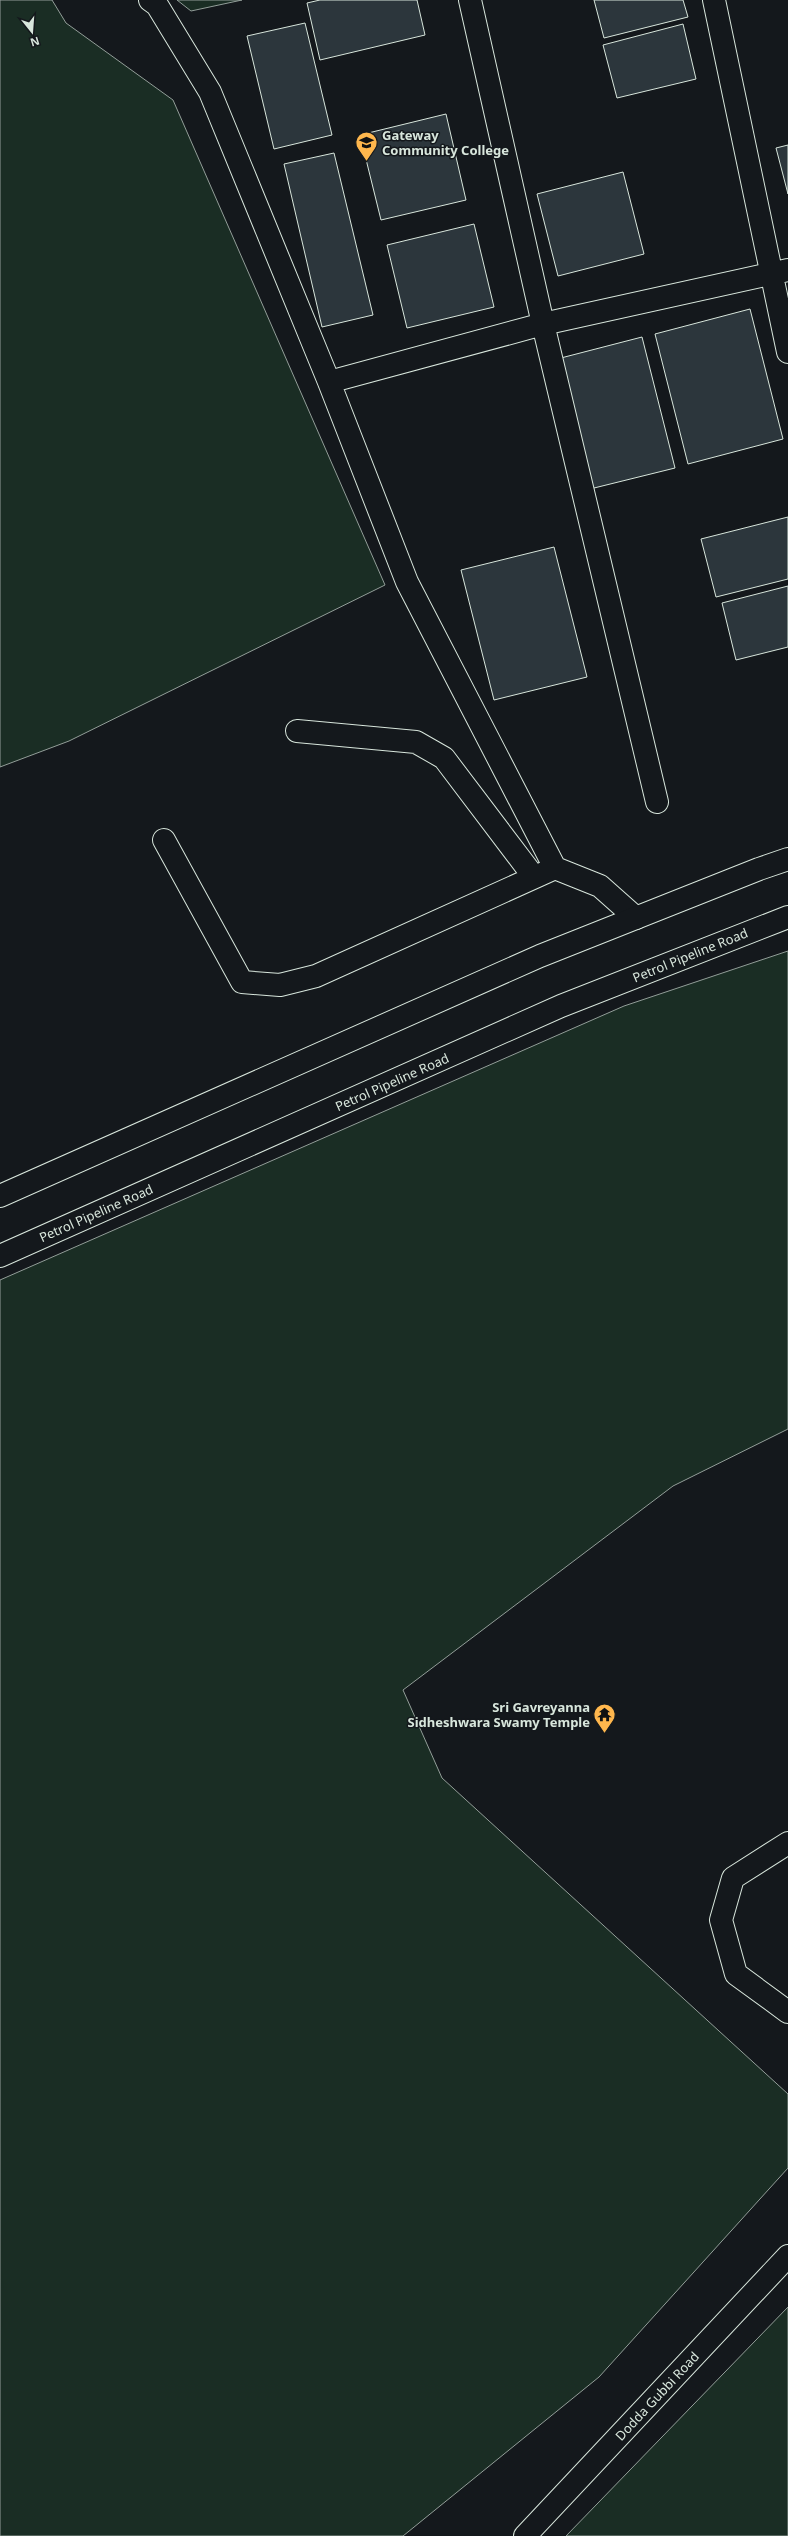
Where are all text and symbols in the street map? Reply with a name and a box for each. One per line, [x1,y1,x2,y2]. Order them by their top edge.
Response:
north arrow [12,12,52,52]
text: N [29,34,42,51]
place label: Gateway Community College [382,126,509,159]
school or university icon: Gateway Community College [353,129,379,162]
street label: Petrol Pipeline Road [630,924,750,986]
street label: Petrol Pipeline Road [332,1049,452,1115]
street label: Petrol Pipeline Road [36,1180,156,1246]
place label: Sri Gavreyanna Sidheshwara Swamy Temple [407,1698,590,1731]
temple icon: Sri Gavreyanna Sidheshwara Swamy Temple [592,1701,618,1734]
street label: Dodda Gubbi Road [611,2348,703,2444]

